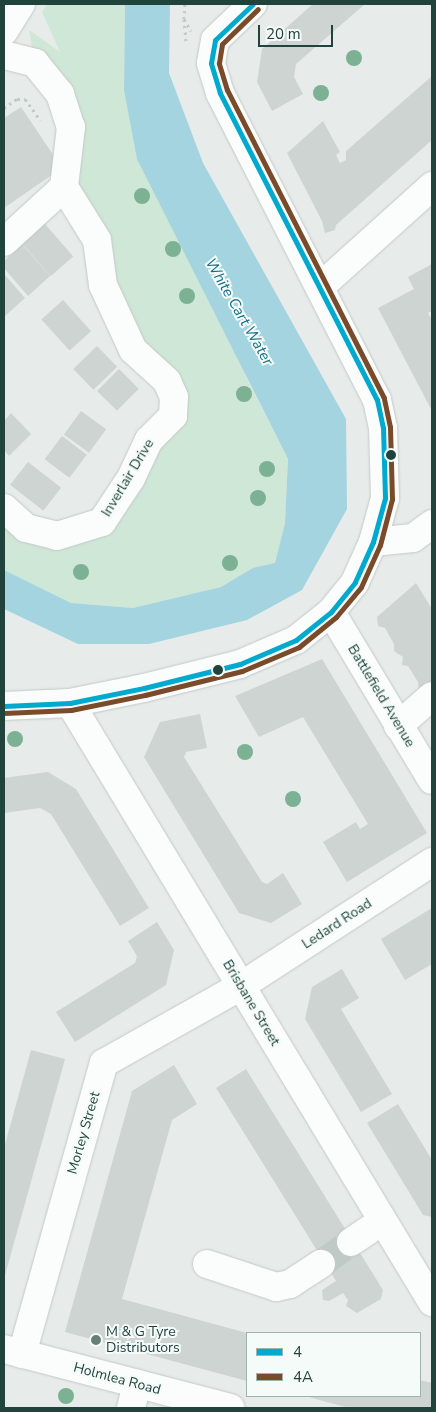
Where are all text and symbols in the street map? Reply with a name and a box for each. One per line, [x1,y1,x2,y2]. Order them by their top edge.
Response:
scale bar [261,15,336,47]
text: 20 m [266,24,301,44]
water label: White Cart Water [201,255,277,369]
street label: Inverlair Drive [98,436,158,520]
unlabelled marker [386,450,396,460]
street label: Battlefield Avenue [344,642,418,750]
unlabelled marker [213,665,223,675]
street label: Ledard Road [299,895,375,953]
street label: Brisbane Street [219,957,283,1049]
street label: Morley Street [64,1090,104,1176]
place label: M & G Tyre Distributors [106,1324,180,1356]
legend [246,1332,421,1397]
marker: M & G Tyre Distributors [90,1334,102,1346]
text: 4 [293,1342,302,1362]
street label: Holmlea Road [72,1359,162,1399]
text: 4A [293,1367,313,1387]

